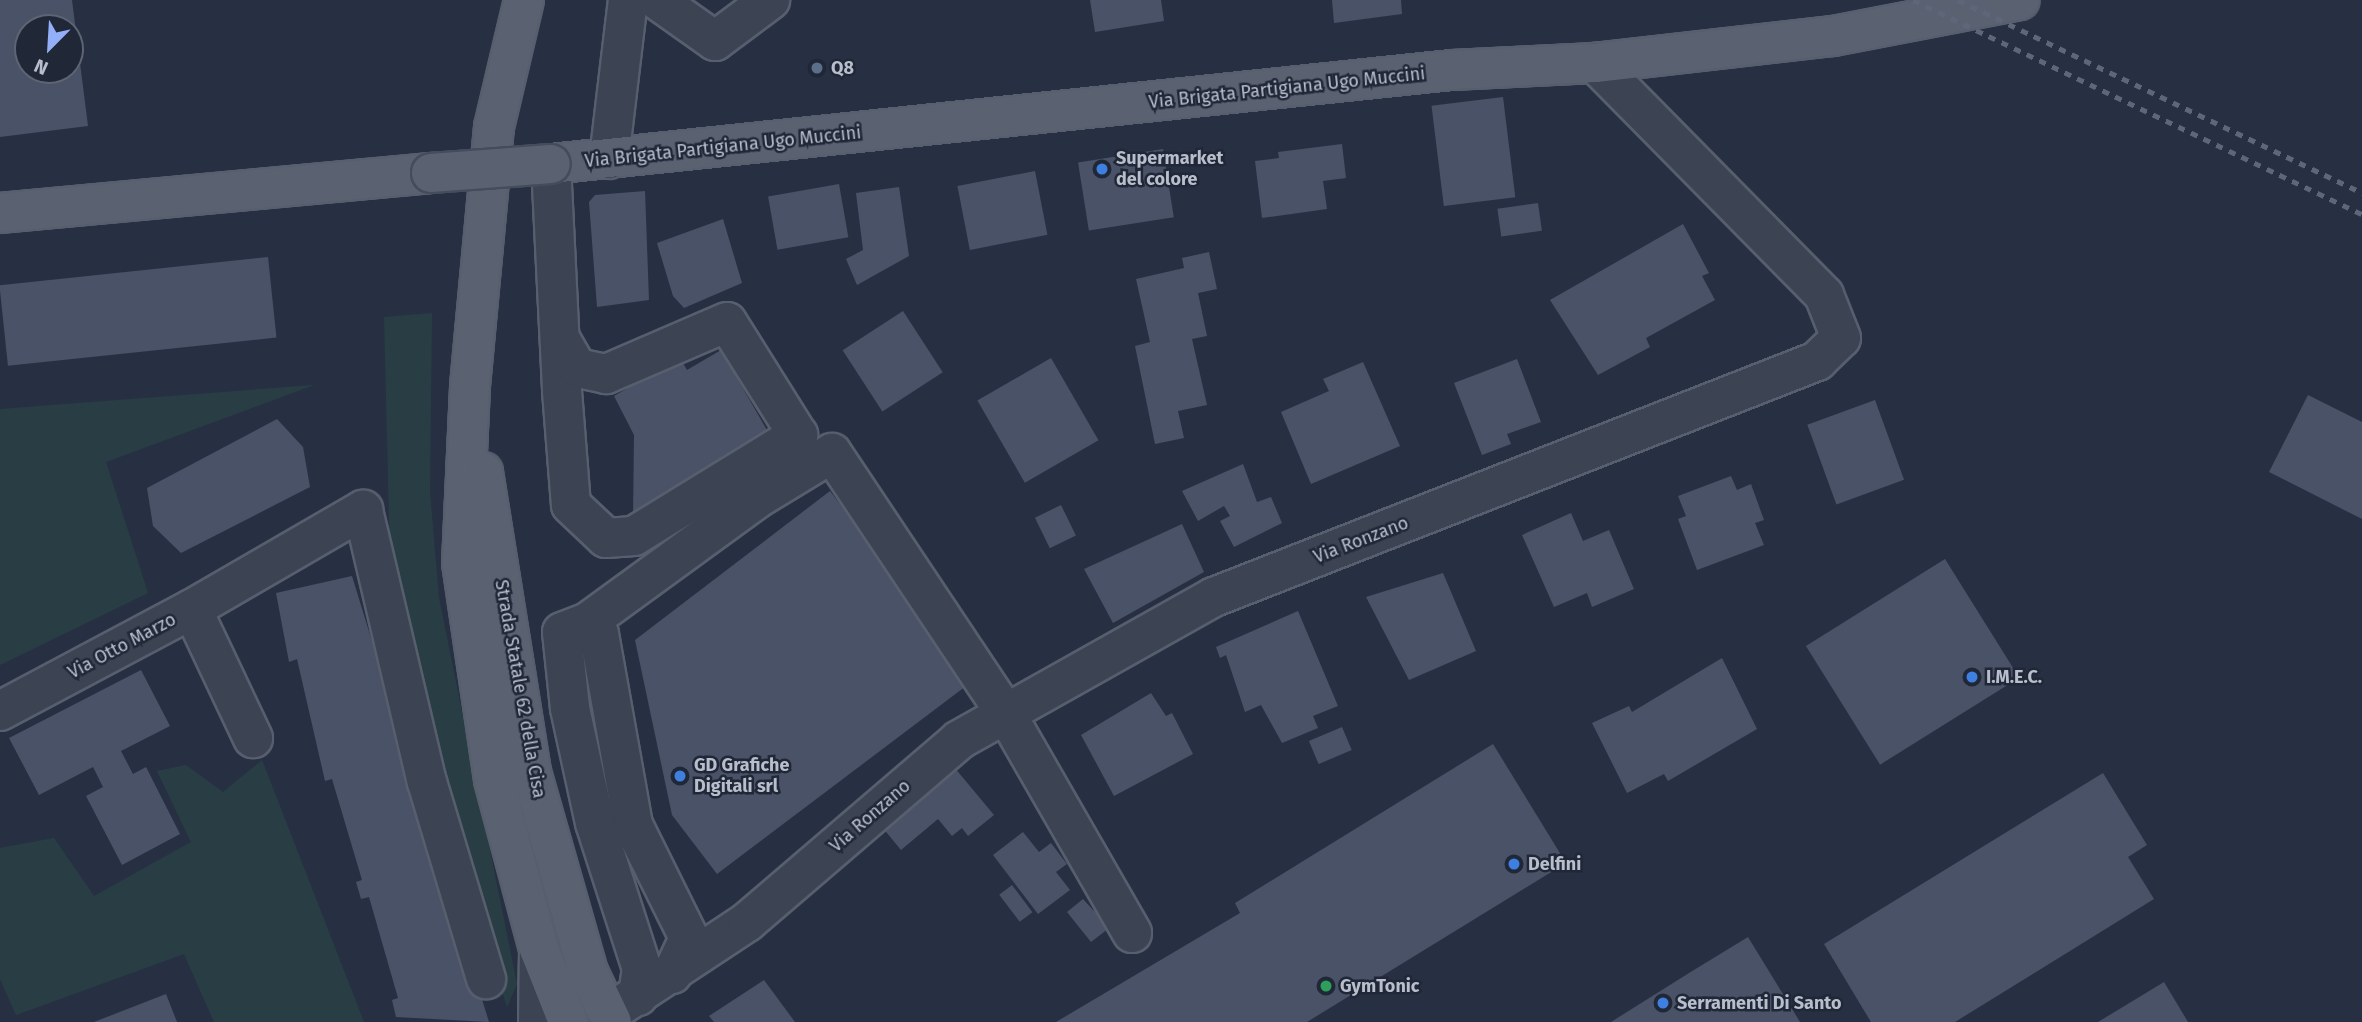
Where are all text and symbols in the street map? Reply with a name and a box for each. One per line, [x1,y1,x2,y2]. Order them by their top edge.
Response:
north arrow [14,14,84,84]
text: N [31,54,52,80]
place label: Q8 [831,57,854,79]
marker: Q8 [809,60,825,76]
street label: Via Brigata Partigiana Ugo Muccini [1148,63,1426,113]
street label: Via Brigata Partigiana Ugo Muccini [584,122,862,172]
place label: Supermarket del colore [1116,148,1223,190]
marker: Supermarket del colore [1094,161,1110,177]
street label: Via Ronzano [1311,512,1411,568]
street label: Strada Statale 62 della Cisa [490,578,550,800]
street label: Via Otto Marzo [64,609,180,683]
place label: I.M.E.C. [1986,666,2042,688]
marker: I.M.E.C. [1964,669,1980,685]
place label: GD Grafiche Digitali srl [694,755,789,798]
marker: GD Grafiche Digitali srl [672,768,688,784]
street label: Via Ronzano [825,775,915,857]
place label: Delfini [1528,853,1581,875]
marker: Delfini [1506,856,1522,872]
place label: GymTonic [1340,975,1419,997]
marker: GymTonic [1318,978,1334,994]
place label: Serramenti Di Santo [1677,992,1841,1014]
marker: Serramenti Di Santo [1655,995,1671,1011]

